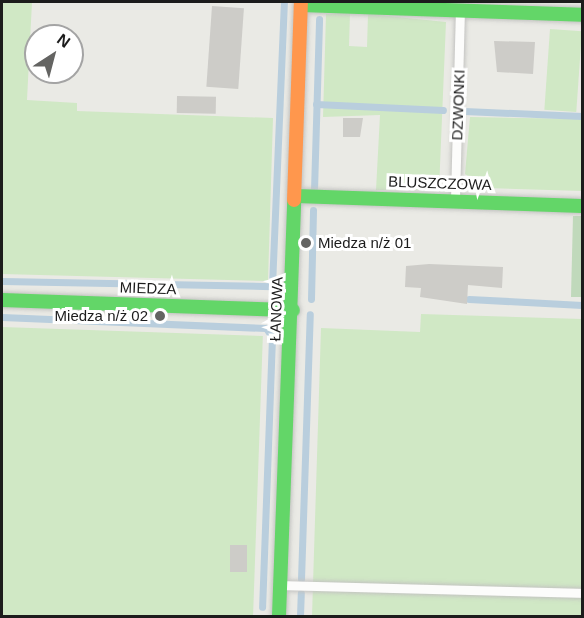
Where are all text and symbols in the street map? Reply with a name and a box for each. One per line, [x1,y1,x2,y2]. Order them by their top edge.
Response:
north arrow [24,24,84,84]
text: N [54,30,73,51]
street label: DZWONKI [448,69,468,141]
street label: BLUSZCZOWA [388,172,492,194]
place label: Miedza n/ż 01 [318,234,411,252]
marker: Miedza n/ż 01 [299,236,313,250]
street label: ŁANOWA [266,276,286,342]
street label: MIEDZA [119,278,177,298]
place label: Miedza n/ż 02 [55,307,148,325]
marker: Miedza n/ż 02 [153,309,167,323]

